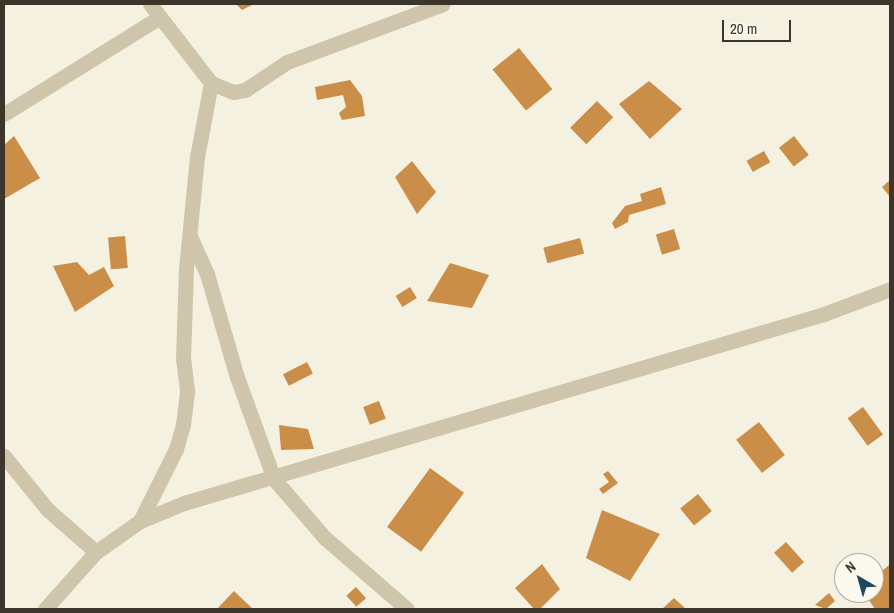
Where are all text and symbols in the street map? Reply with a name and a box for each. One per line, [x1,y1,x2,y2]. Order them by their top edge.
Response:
scale bar [724,10,793,42]
text: 20 m [730,18,757,39]
north arrow [834,553,884,603]
text: N [842,557,859,577]

